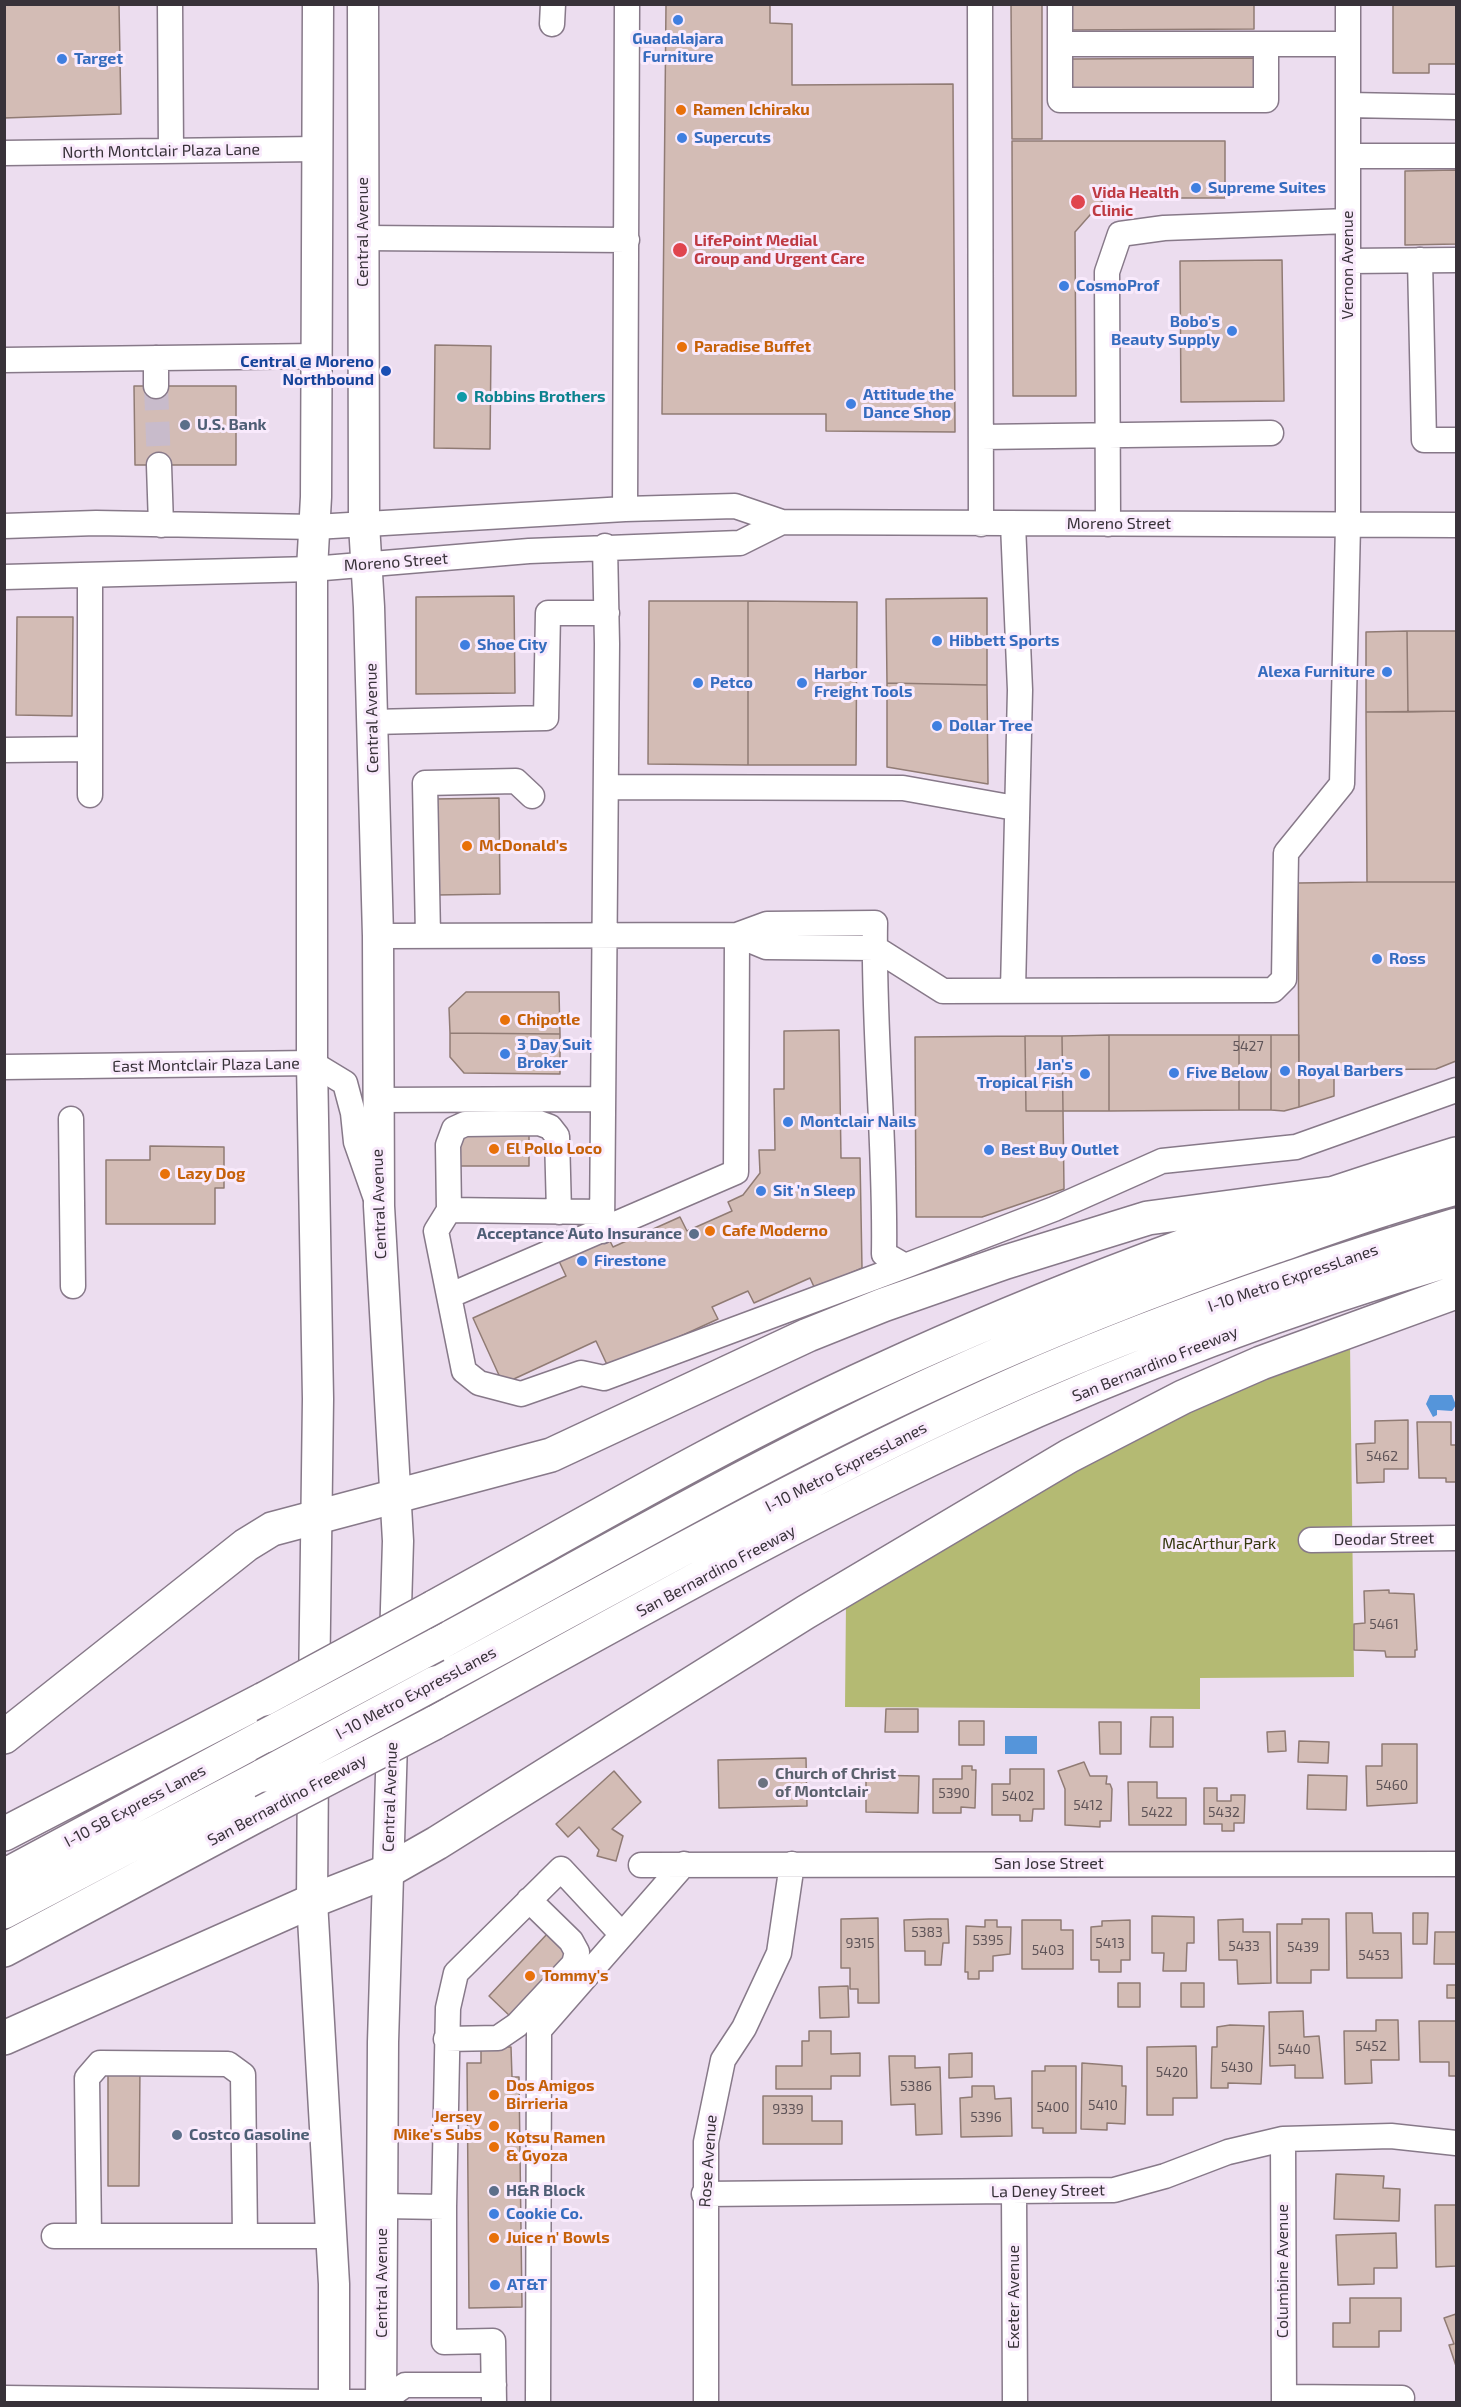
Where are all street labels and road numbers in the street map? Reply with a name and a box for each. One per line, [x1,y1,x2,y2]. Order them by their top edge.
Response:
street label: North Montclair Plaza Lane [62,140,260,162]
street label: Central Avenue [353,177,373,287]
street label: Vernon Avenue [1338,210,1358,320]
street label: Moreno Street [1067,514,1171,534]
street label: Moreno Street [343,549,449,575]
street label: Central Avenue [361,663,383,773]
street label: East Montclair Plaza Lane [112,1054,300,1076]
street label: Central Avenue [367,1149,391,1259]
street label: I-10 Metro ExpressLanes [1205,1240,1381,1316]
street label: San Bernardino Freeway [1069,1322,1241,1406]
street label: I-10 Metro ExpressLanes [762,1418,930,1516]
street label: San Bernardino Freeway [633,1521,799,1621]
street label: Deodar Street [1333,1529,1435,1549]
street label: I-10 Metro ExpressLanes [333,1643,499,1743]
street label: Central Avenue [378,1742,402,1852]
street label: San Bernardino Freeway [204,1750,370,1850]
street label: I-10 SB Express Lanes [61,1761,209,1851]
street label: San Jose Street [994,1854,1104,1874]
street label: Rose Avenue [695,2114,721,2208]
street label: La Deney Street [991,2180,1105,2202]
street label: Columbine Avenue [1273,2204,1293,2338]
street label: Central Avenue [372,2228,392,2338]
street label: Exeter Avenue [1004,2245,1024,2349]

